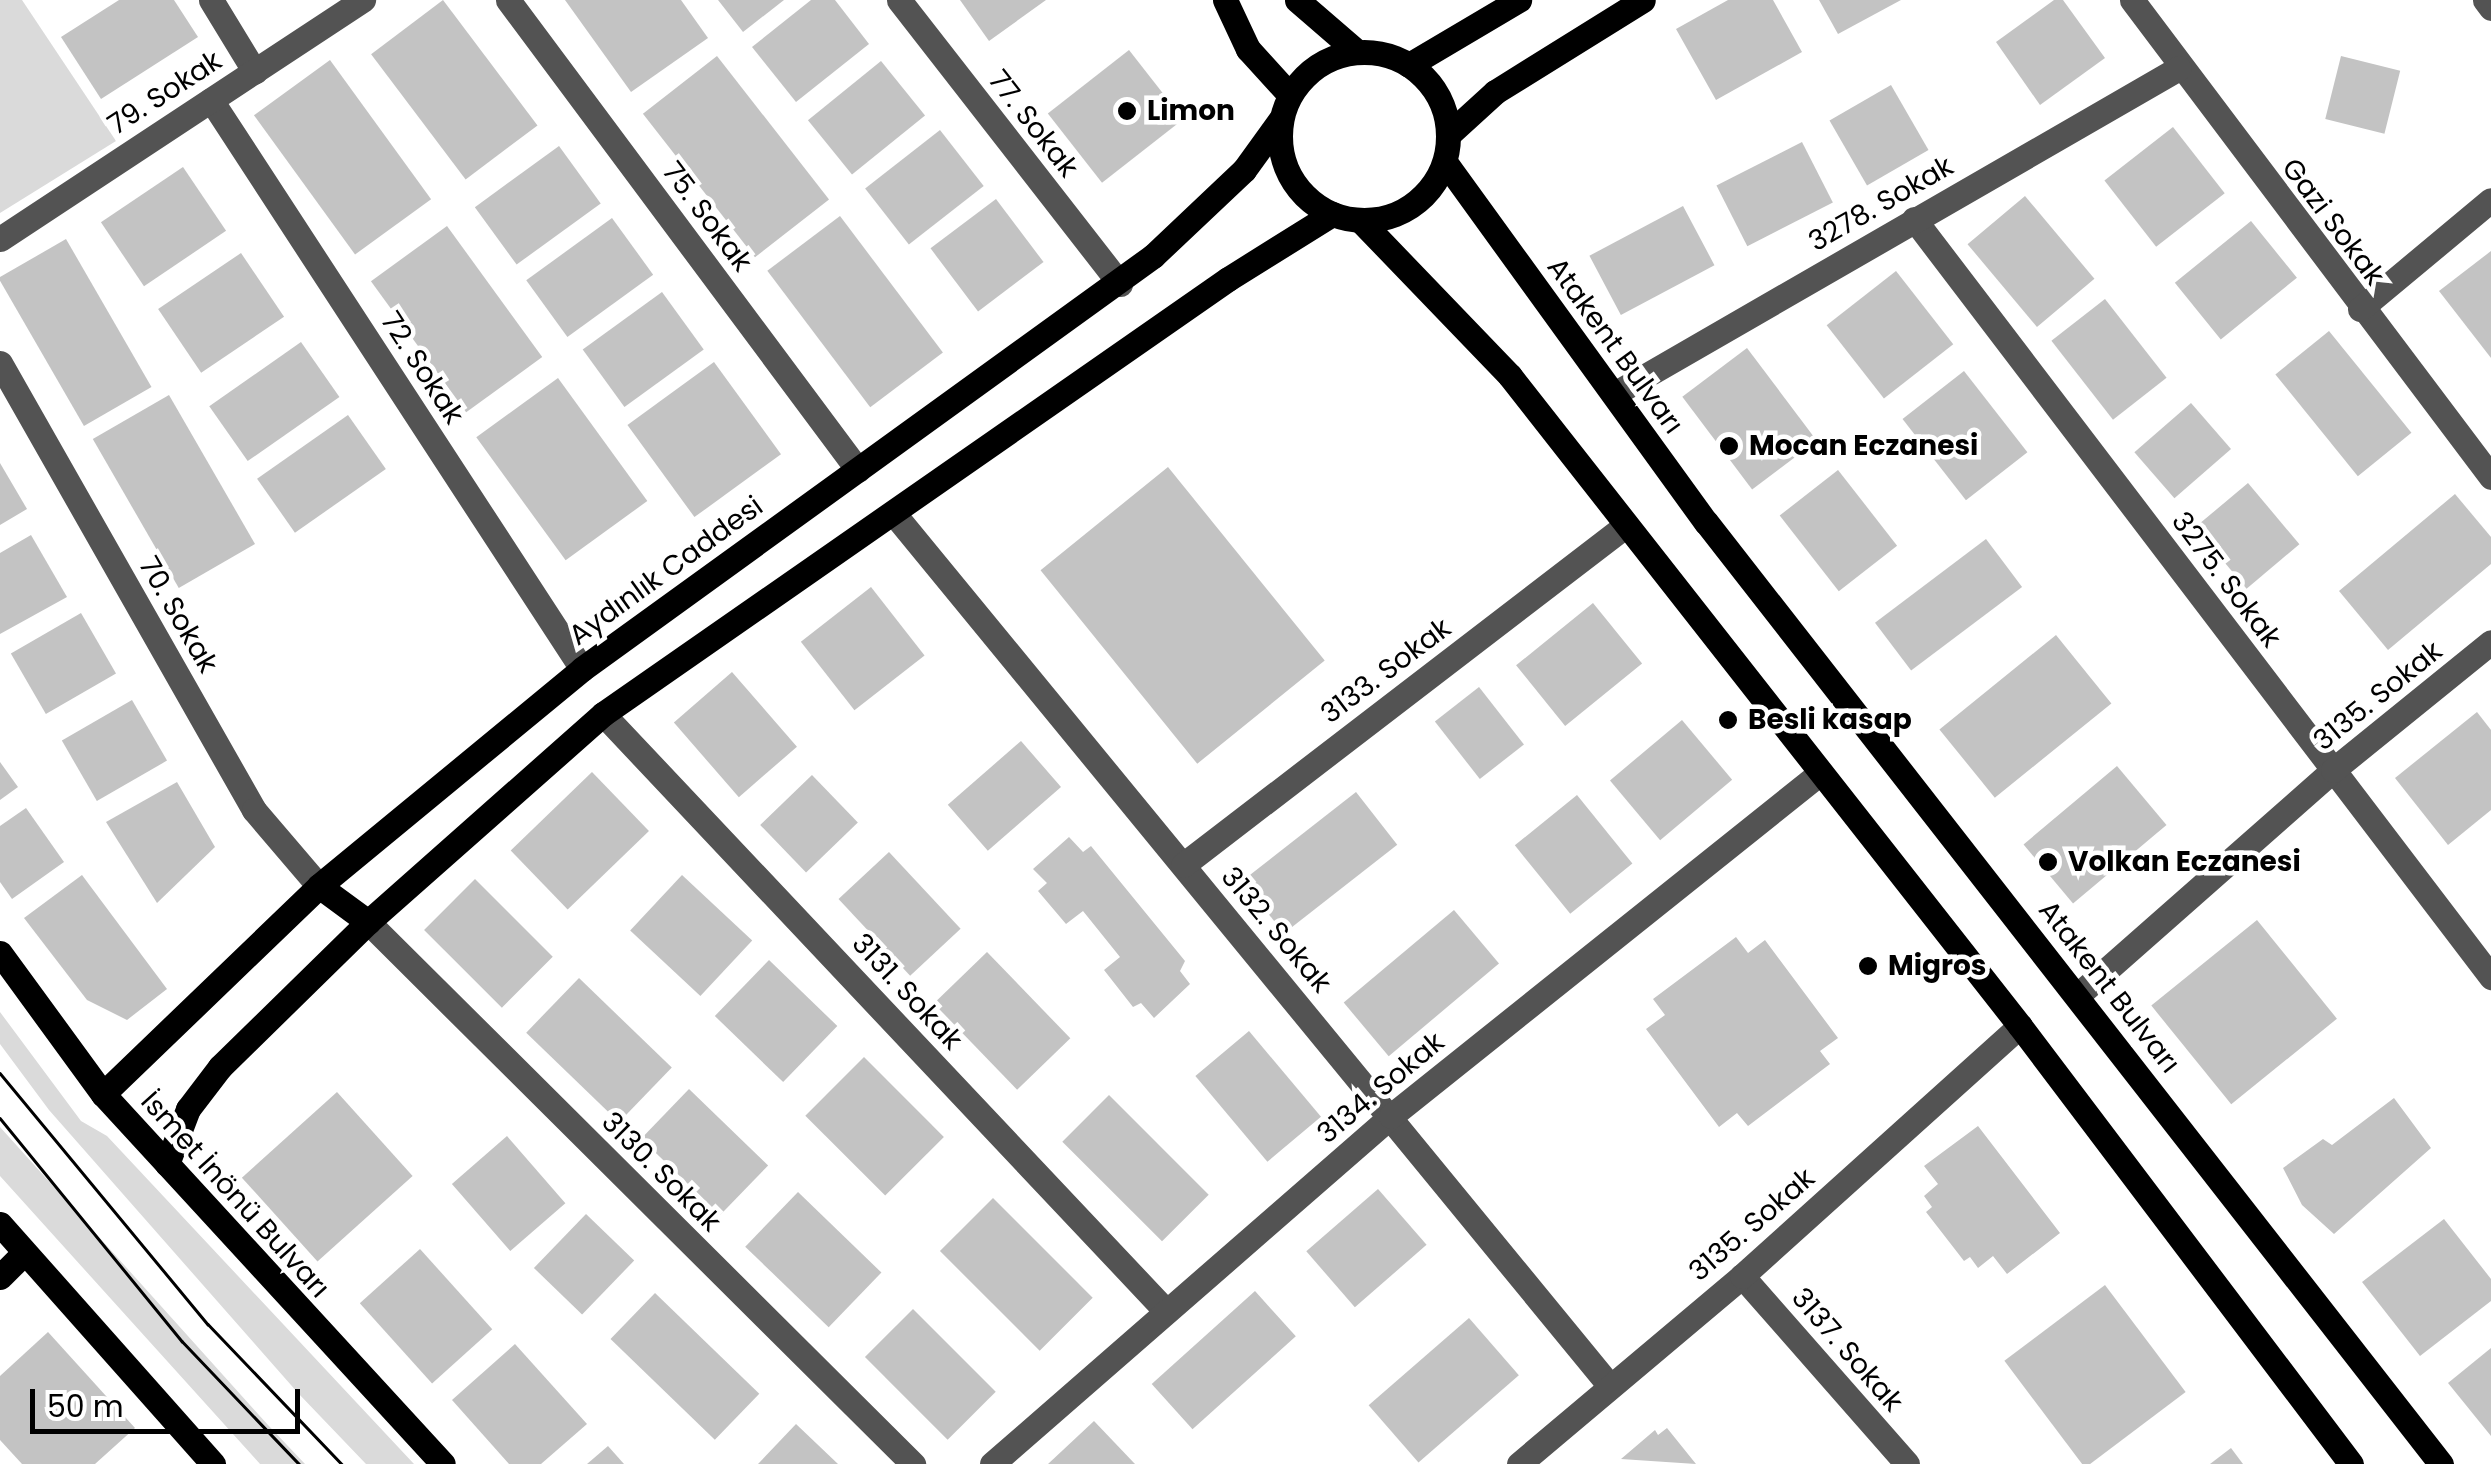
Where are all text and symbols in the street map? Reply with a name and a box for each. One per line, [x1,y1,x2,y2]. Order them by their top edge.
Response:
street label: 79. Sokak [102,44,228,142]
street label: 77. Sokak [981,64,1085,184]
place label: Limon [1147,94,1235,128]
marker: Limon [1116,100,1138,122]
street label: 3278. Sokak [1803,149,1959,259]
street label: Gazi Sokak [2274,152,2392,292]
street label: 75. Sokak [655,156,759,278]
street label: Atakent Bulvarı [1540,251,1690,441]
street label: 72. Sokak [373,306,471,430]
place label: Mocan Eczanesi [1749,429,1978,463]
marker: Mocan Eczanesi [1718,435,1740,457]
street label: Aydınlık Caddesi [563,489,769,653]
street label: 3275. Sokak [2164,506,2288,654]
street label: 70. Sokak [131,551,225,679]
street label: 3133. Sokak [1314,611,1458,731]
street label: 3135. Sokak [2307,634,2449,758]
place label: Besli kasap [1748,703,1912,737]
marker: Besli kasap [1717,709,1739,731]
place label: Volkan Eczanesi [2068,845,2301,879]
marker: Volkan Eczanesi [2037,851,2059,873]
street label: 3132. Sokak [1214,860,1338,1000]
street label: Atakent Bulvarı [2031,894,2187,1080]
street label: 3131. Sokak [845,927,969,1057]
place label: Migros [1888,949,1986,983]
marker: Migros [1857,955,1879,977]
street label: 3134. Sokak [1311,1025,1451,1151]
street label: İsmet İnönü Bulvarı [134,1085,336,1305]
street label: 3130. Sokak [594,1105,728,1239]
street label: 3135. Sokak [1682,1161,1822,1289]
street label: 3137. Sokak [1784,1281,1910,1419]
scale bar [35,1369,305,1431]
text: 50 m [47,1385,124,1428]

